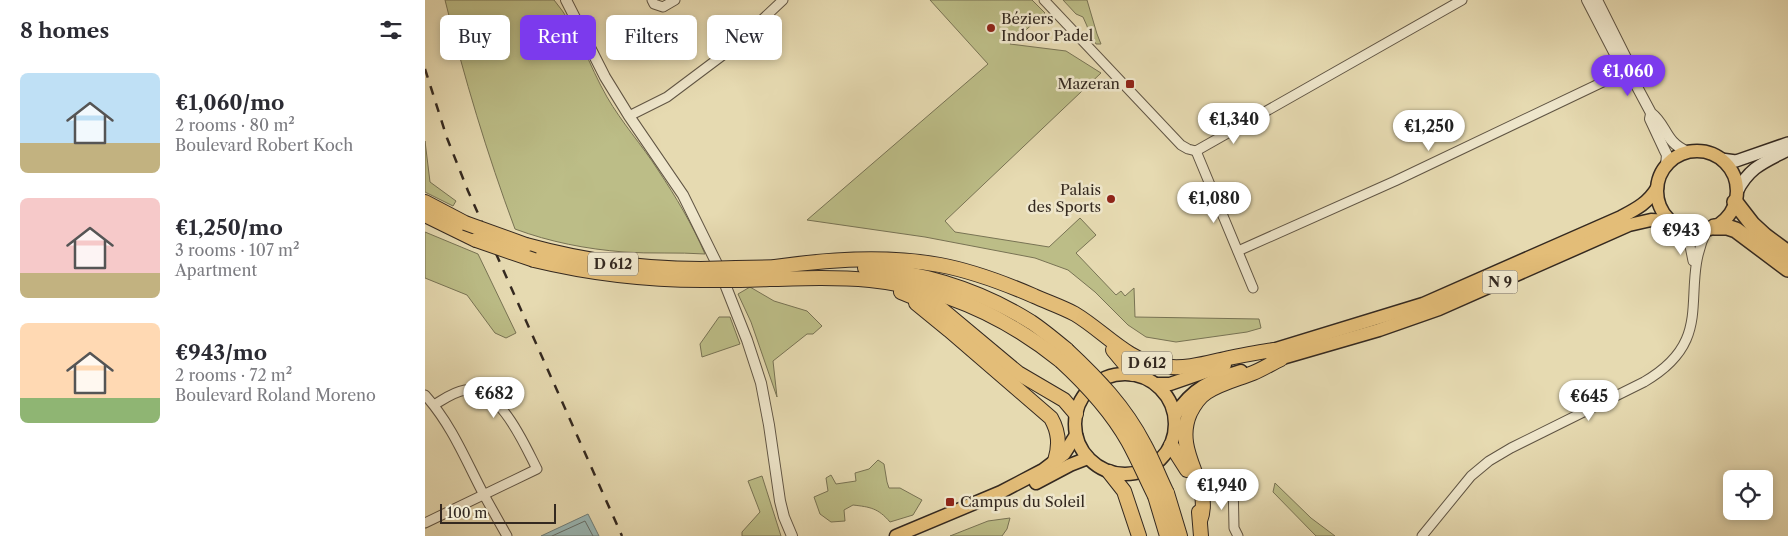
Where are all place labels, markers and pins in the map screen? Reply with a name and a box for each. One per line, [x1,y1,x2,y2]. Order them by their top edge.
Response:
place label: Béziers Indoor Padel [1001,9,1094,45]
marker: Béziers Indoor Padel [985,22,997,34]
pin: €1,060 [1587,54,1669,97]
place label: Mazeran [1057,74,1121,93]
marker: Mazeran [1124,78,1136,90]
pin: €1,340 [1193,102,1275,145]
pin: €1,250 [1388,110,1470,152]
place label: Palais des Sports [1027,180,1101,216]
pin: €1,080 [1173,182,1255,224]
marker: Palais des Sports [1105,193,1117,205]
pin: €943 [1651,214,1711,256]
pin: €682 [464,376,524,419]
pin: €645 [1559,380,1619,422]
pin: €1,940 [1181,468,1263,511]
place label: Campus du Soleil [960,492,1085,511]
marker: Campus du Soleil [944,496,956,508]

